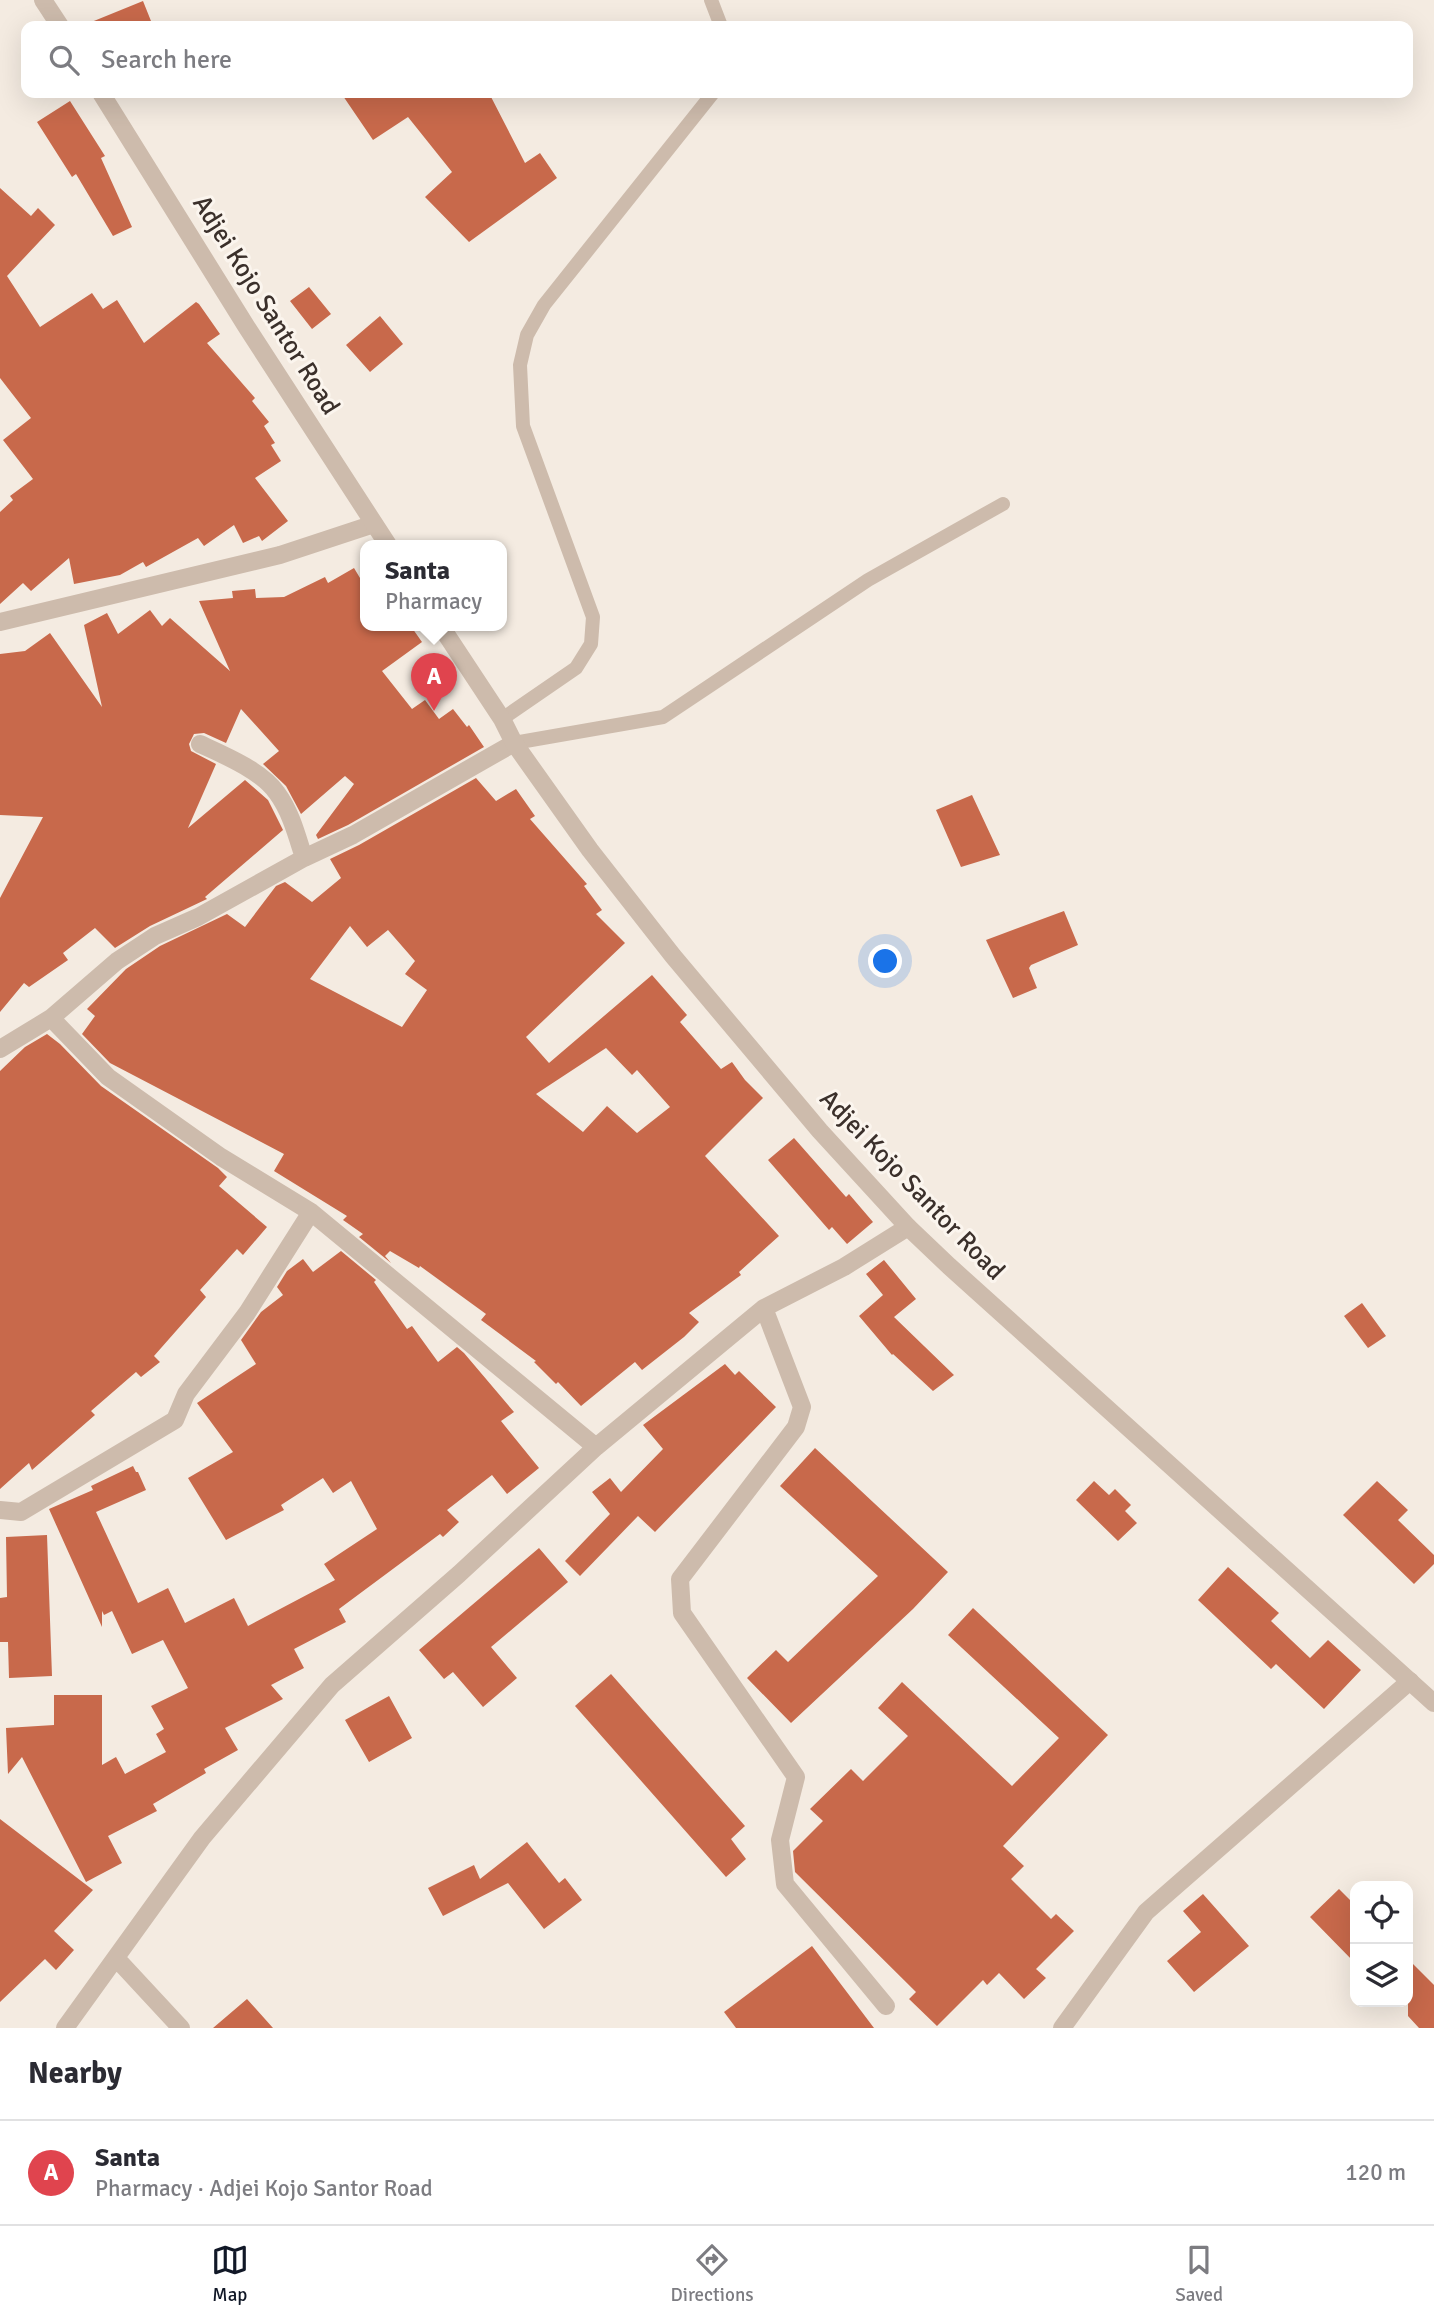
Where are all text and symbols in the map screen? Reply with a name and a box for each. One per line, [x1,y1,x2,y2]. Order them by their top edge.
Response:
search box [21,21,1413,98]
icon: search [45,41,83,79]
text: Search here [101,44,232,76]
street label: Adjei Kojo Santor Road [185,189,347,421]
popup [360,540,507,631]
text: Santa [385,555,450,587]
text: Pharmacy [385,587,482,616]
pin: A [411,653,457,711]
your location [868,944,902,978]
street label: Adjei Kojo Santor Road [813,1083,1011,1287]
map controls [1350,1881,1413,2007]
button: locate [1350,1881,1413,1944]
button: layers [1350,1944,1413,2007]
text: Nearby [28,2055,122,2092]
text: Santa [95,2142,160,2174]
text: A [44,2158,58,2187]
text: 120 m [1345,2158,1406,2187]
text: Pharmacy · Adjei Kojo Santor Road [95,2174,433,2203]
tab: Map [211,2241,249,2307]
tab: Directions [671,2241,754,2307]
tab: Saved [1175,2241,1223,2307]

